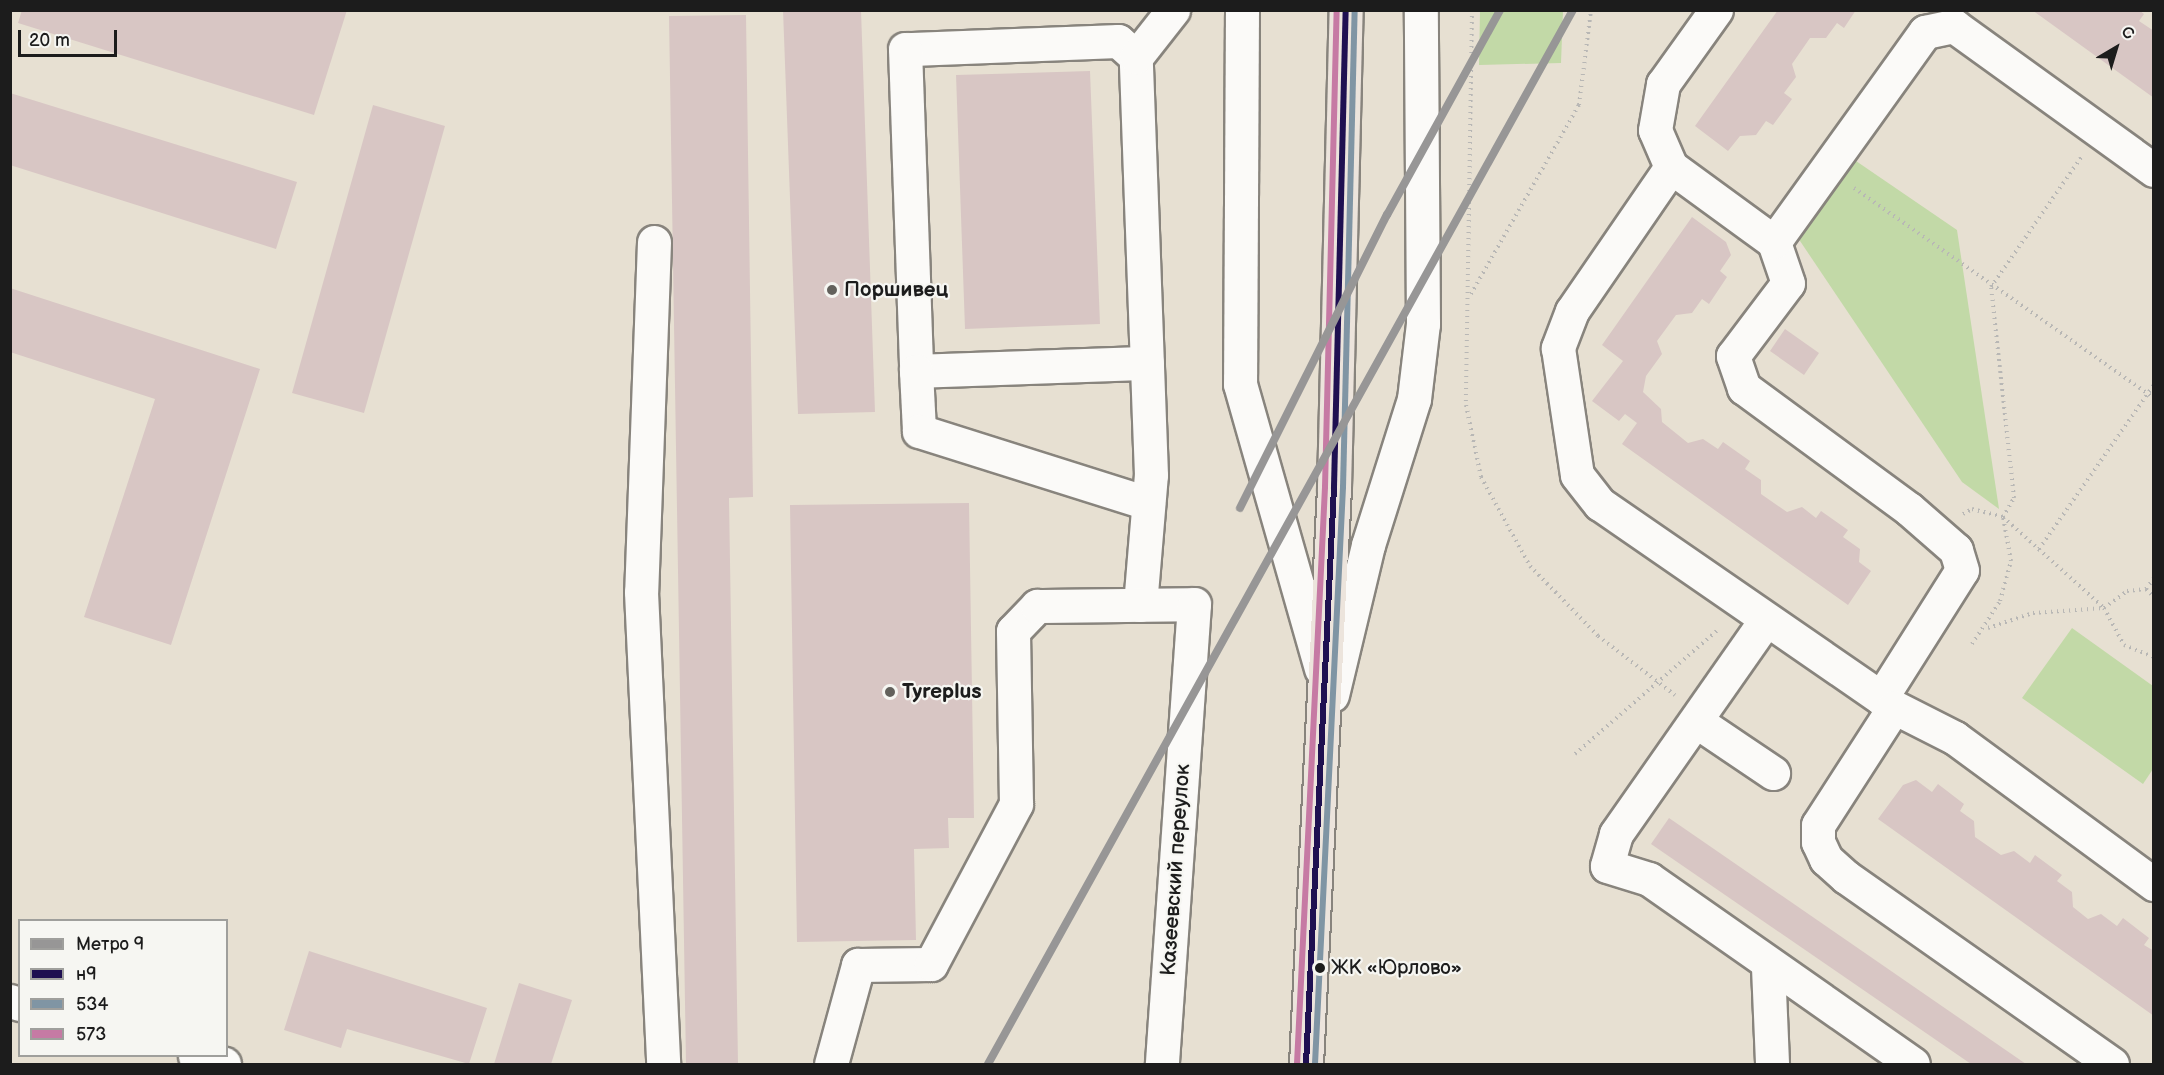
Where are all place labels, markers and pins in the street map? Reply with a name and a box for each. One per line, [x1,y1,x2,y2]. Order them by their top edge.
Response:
place label: Поршивец [844,277,948,303]
marker: Поршивец [825,283,839,297]
place label: Tyreplus [902,679,982,705]
marker: Tyreplus [883,685,897,699]
place label: ЖК «Юрлово» [1331,956,1462,980]
marker: ЖК «Юрлово» [1314,962,1326,974]

